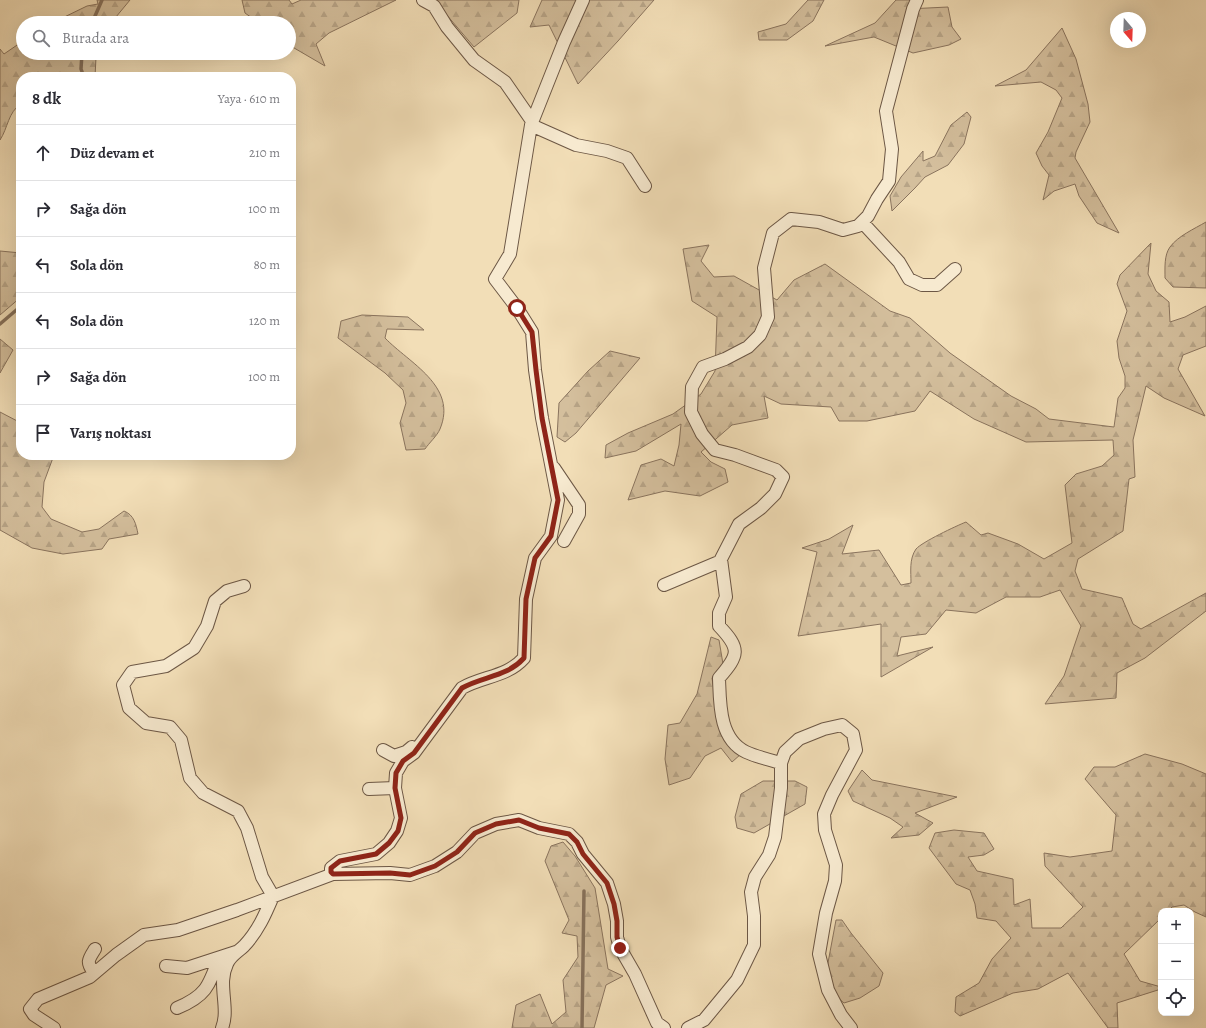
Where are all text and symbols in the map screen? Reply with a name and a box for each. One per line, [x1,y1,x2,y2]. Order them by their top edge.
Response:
north arrow [1110,12,1146,48]
search box [16,16,296,60]
icon: search [30,27,52,49]
text: Burada ara [62,28,129,48]
text: 8 dk [32,87,61,110]
text: Yaya · 610 m [218,90,280,107]
icon: ahead [32,142,54,164]
text: Düz devam et [70,143,154,163]
text: 210 m [249,144,280,161]
icon: right [32,198,54,220]
text: Sağa dön [70,199,126,219]
text: 100 m [248,200,280,217]
icon: left [32,254,54,276]
text: Sola dön [70,255,123,275]
text: 80 m [253,256,280,273]
route start [508,299,526,317]
icon: left [32,310,54,332]
text: Sola dön [70,311,123,331]
text: 120 m [249,312,280,329]
icon: right [32,366,54,388]
text: Sağa dön [70,367,126,387]
text: 100 m [248,368,280,385]
icon: arrive [32,422,54,444]
text: Varış noktası [70,423,151,443]
map controls [1158,908,1194,1016]
button: + [1158,908,1194,944]
route end [611,939,629,957]
button: − [1158,944,1194,980]
button: locate [1158,980,1194,1016]

